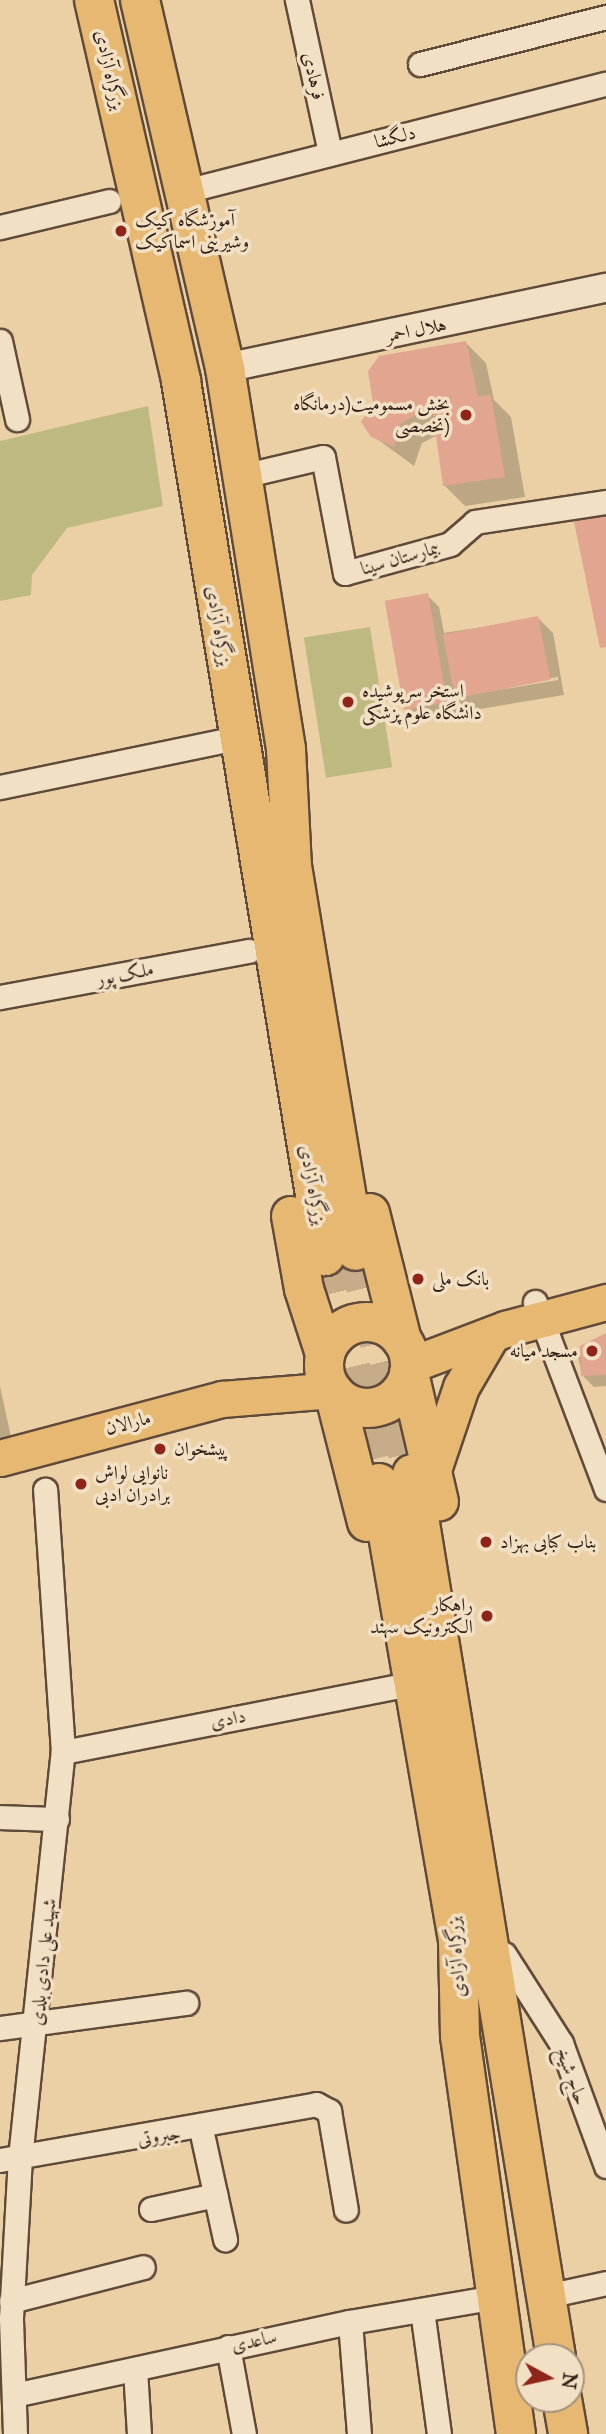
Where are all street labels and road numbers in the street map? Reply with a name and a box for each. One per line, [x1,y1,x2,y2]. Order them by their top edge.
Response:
street label: بزرگراه آزادی [90,28,130,112]
street label: فرهادی [298,50,330,102]
street label: دلگشا [372,121,418,153]
street label: هلال احمر [384,313,448,347]
street label: بیمارستان سینا [358,536,442,580]
street label: بزرگراه آزادی [201,584,237,668]
street label: ملک پور [94,957,156,991]
street label: بزرگراه آزادی [295,1143,331,1227]
street label: مارالان [103,1406,153,1440]
street label: دادی [208,1704,248,1734]
street label: شهید علی دادی بلدی [25,1897,61,2027]
street label: بزرگراه آزادی [442,1916,470,1998]
street label: حاج شیخ [551,2044,593,2108]
street label: جبروتی [136,2121,182,2151]
street label: ساعدی [229,2325,279,2357]

